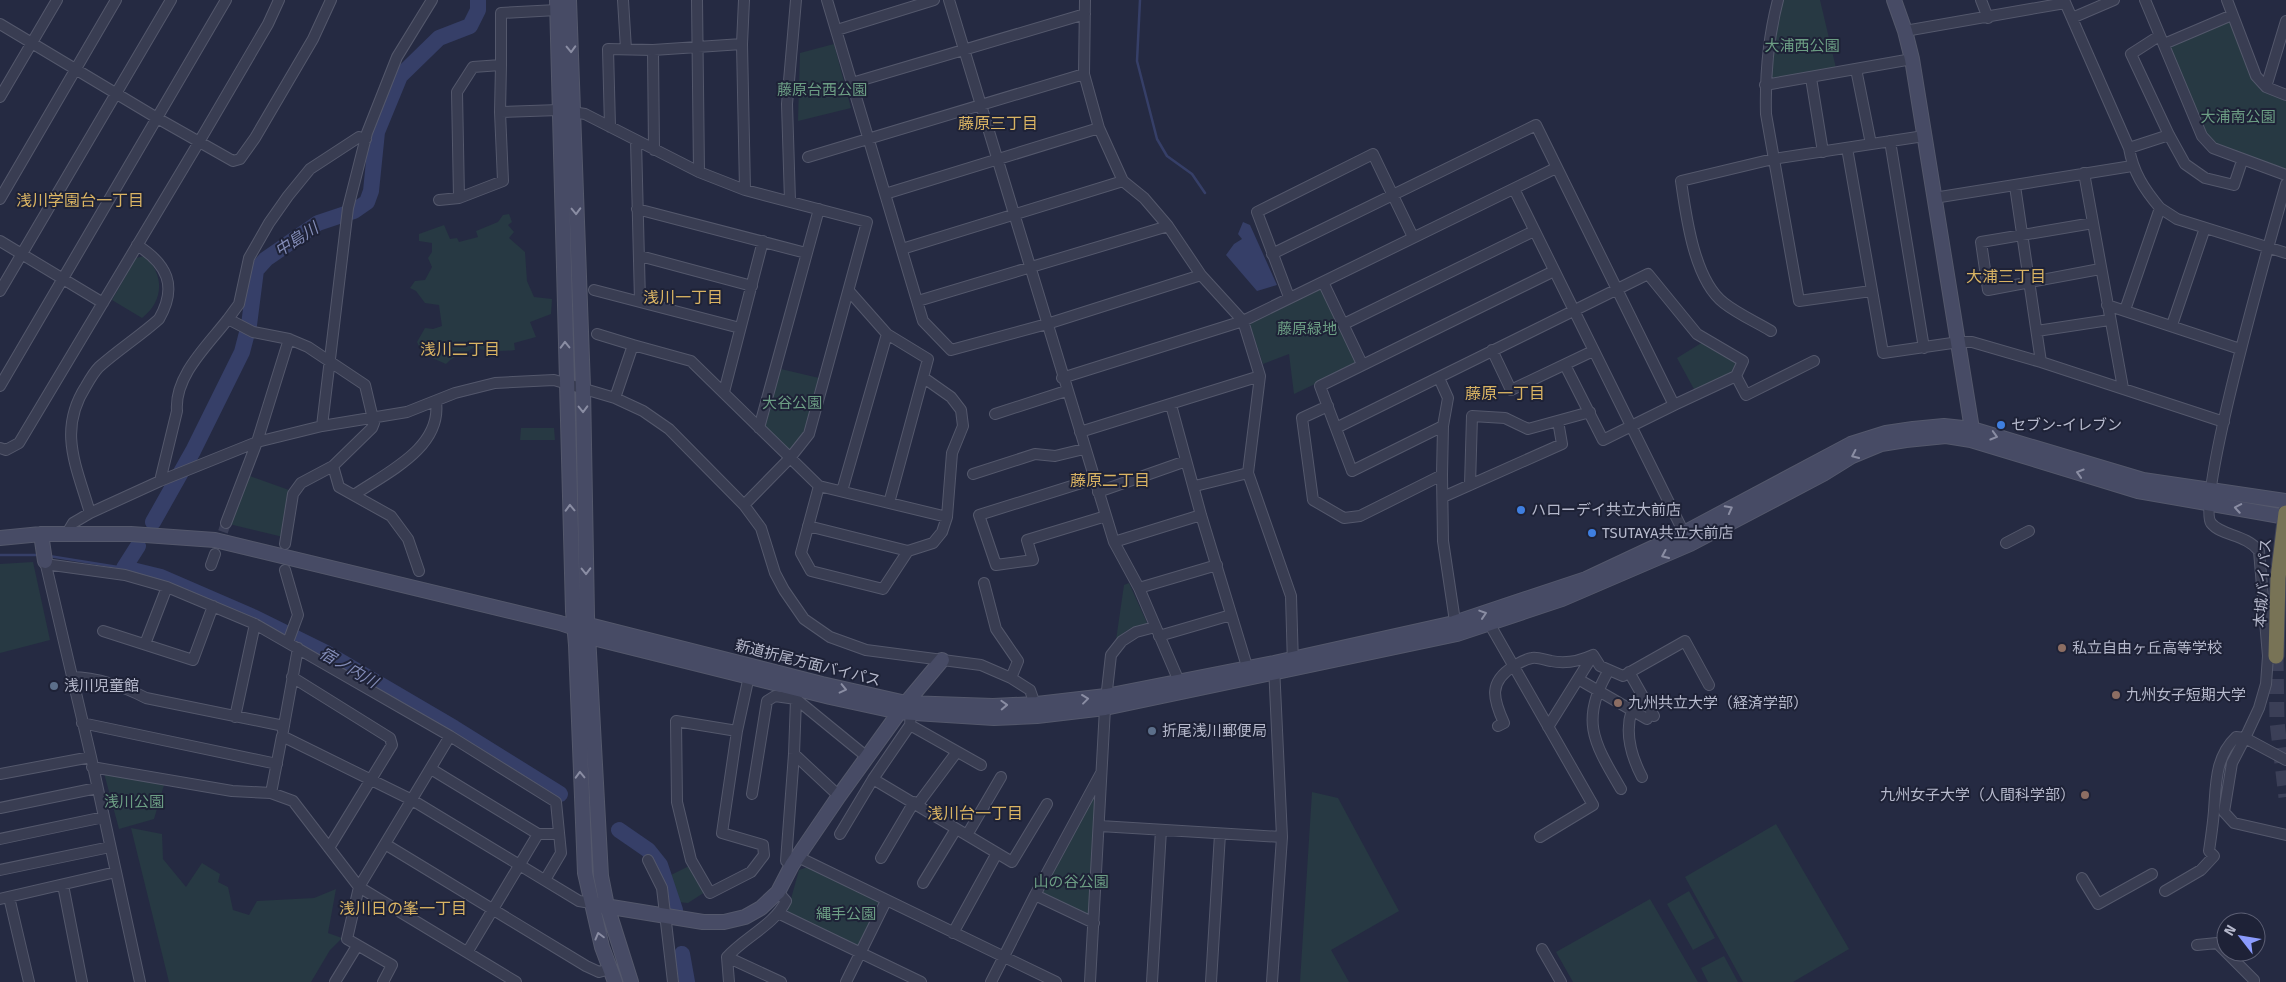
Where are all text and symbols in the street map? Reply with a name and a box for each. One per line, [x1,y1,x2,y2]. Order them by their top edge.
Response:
park label: 大浦西公園 [1764,37,1840,55]
one-way arrow [566,45,576,53]
park label: 藤原台西公園 [777,81,867,99]
park label: 大浦南公園 [2200,108,2276,126]
district label: 藤原三丁目 [958,114,1038,133]
district label: 浅川学園台一丁目 [16,191,144,210]
one-way arrow [571,207,582,215]
water label: 中島川 [271,217,323,260]
district label: 大浦三丁目 [1966,267,2046,286]
district label: 浅川一丁目 [643,288,723,307]
park label: 藤原緑地 [1277,320,1337,338]
district label: 浅川二丁目 [420,340,500,359]
one-way arrow [560,341,570,349]
district label: 藤原一丁目 [1465,384,1545,403]
park label: 大谷公園 [762,394,822,412]
one-way arrow [578,405,588,413]
place label: セブン-イレブン [2011,416,2122,434]
marker: セブン-イレブン [1995,419,2007,431]
one-way arrow [1990,430,1998,440]
one-way arrow [1851,449,1860,459]
one-way arrow [2076,468,2084,478]
district label: 藤原二丁目 [1070,471,1150,490]
place label: ハローデイ共立大前店 [1531,501,1681,519]
one-way arrow [565,504,575,512]
marker: ハローデイ共立大前店 [1515,504,1527,516]
one-way arrow [2234,504,2242,514]
one-way arrow [1723,505,1732,515]
place label: TSUTAYA共立大前店 [1602,524,1734,542]
marker: TSUTAYA共立大前店 [1586,527,1598,539]
street label: 本城バイパス [2251,538,2275,628]
one-way arrow [1661,549,1670,560]
one-way arrow [581,568,591,575]
one-way arrow [1479,610,1487,620]
street label: 新道折尾方面バイパス [733,636,883,690]
place label: 私立自由ヶ丘高等学校 [2072,639,2222,657]
marker: 私立自由ヶ丘高等学校 [2056,642,2068,654]
water label: 宿ノ内川 [316,643,383,693]
place label: 浅川児童館 [64,677,139,695]
marker: 浅川児童館 [48,680,60,692]
one-way arrow [838,683,847,694]
place label: 九州女子短期大学 [2126,686,2246,704]
marker: 九州女子短期大学 [2110,689,2122,701]
one-way arrow [1081,694,1089,705]
place label: 九州共立大学（経済学部） [1628,694,1808,712]
marker: 九州共立大学（経済学部） [1612,697,1624,709]
one-way arrow [1000,700,1008,711]
place label: 折尾浅川郵便局 [1162,722,1267,740]
marker: 折尾浅川郵便局 [1146,725,1158,737]
one-way arrow [575,771,586,779]
place label: 九州女子大学（人間科学部） [1880,786,2075,804]
marker: 九州女子大学（人間科学部） [2079,789,2091,801]
park label: 浅川公園 [104,793,164,811]
district label: 浅川台一丁目 [927,804,1023,823]
park label: 山の谷公園 [1033,873,1109,891]
district label: 浅川日の峯一丁目 [339,899,467,918]
park label: 縄手公園 [816,905,876,923]
north arrow [2216,912,2266,962]
text: N [2221,922,2240,939]
one-way arrow [594,933,604,941]

